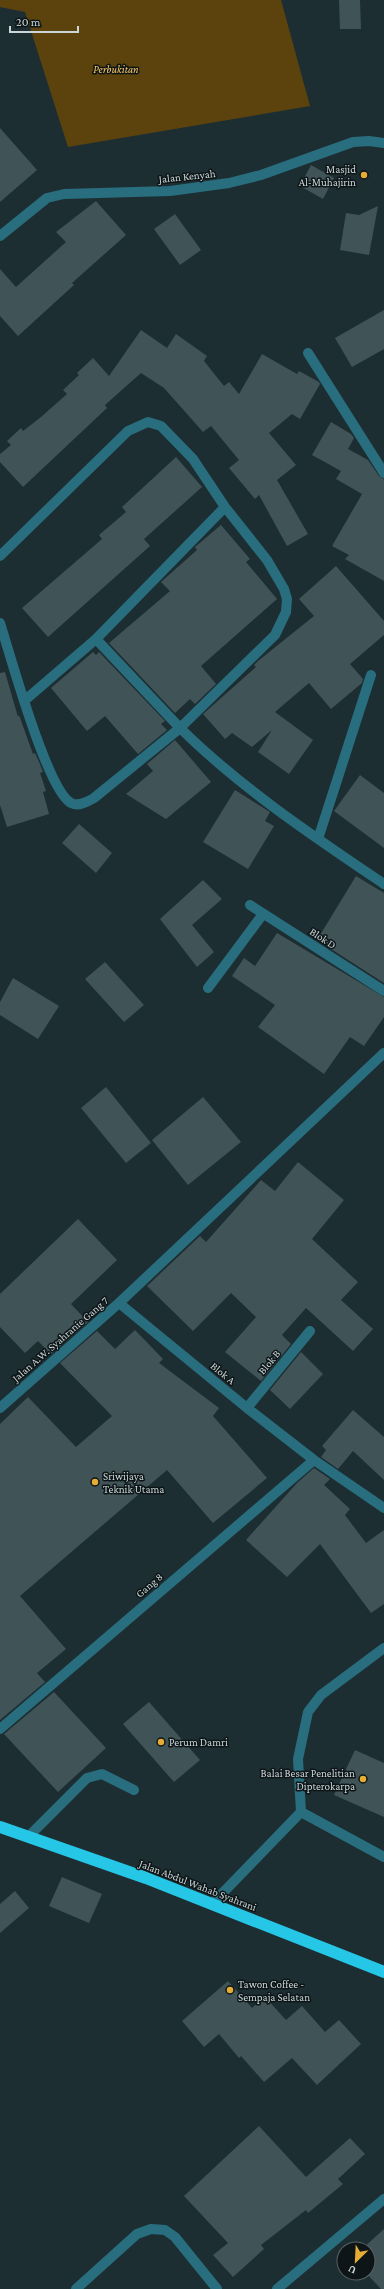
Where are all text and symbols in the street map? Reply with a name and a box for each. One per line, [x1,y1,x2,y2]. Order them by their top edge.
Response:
scale bar [10,8,78,34]
text: 20 m [16,15,41,29]
park label: Perbukitan [93,63,139,75]
place label: Masjid Al-Muhajirin [299,163,356,189]
street label: Jalan Kenyah [157,167,216,186]
marker: Masjid Al-Muhajirin [359,170,369,180]
street label: Blok D [308,925,338,951]
street label: Jalan A.W. Syahranie Gang 7 [9,1294,111,1385]
street label: Blok B [256,1348,282,1376]
street label: Blok A [208,1360,238,1387]
place label: Sriwijaya Teknik Utama [103,1470,164,1495]
marker: Sriwijaya Teknik Utama [90,1477,100,1487]
street label: Gang 8 [133,1570,165,1601]
place label: Perum Damri [169,1736,228,1748]
marker: Perum Damri [156,1737,166,1747]
place label: Balai Besar Penelitian Dipterokarpa [261,1767,355,1793]
marker: Balai Besar Penelitian Dipterokarpa [358,1774,368,1784]
street label: Jalan Abdul Wahab Syahrani [136,1857,258,1914]
place label: Tawon Coffee - Sempaja Selatan [238,1978,310,2004]
marker: Tawon Coffee - Sempaja Selatan [225,1985,235,1995]
north arrow [336,2241,376,2281]
text: U [346,2263,358,2277]

